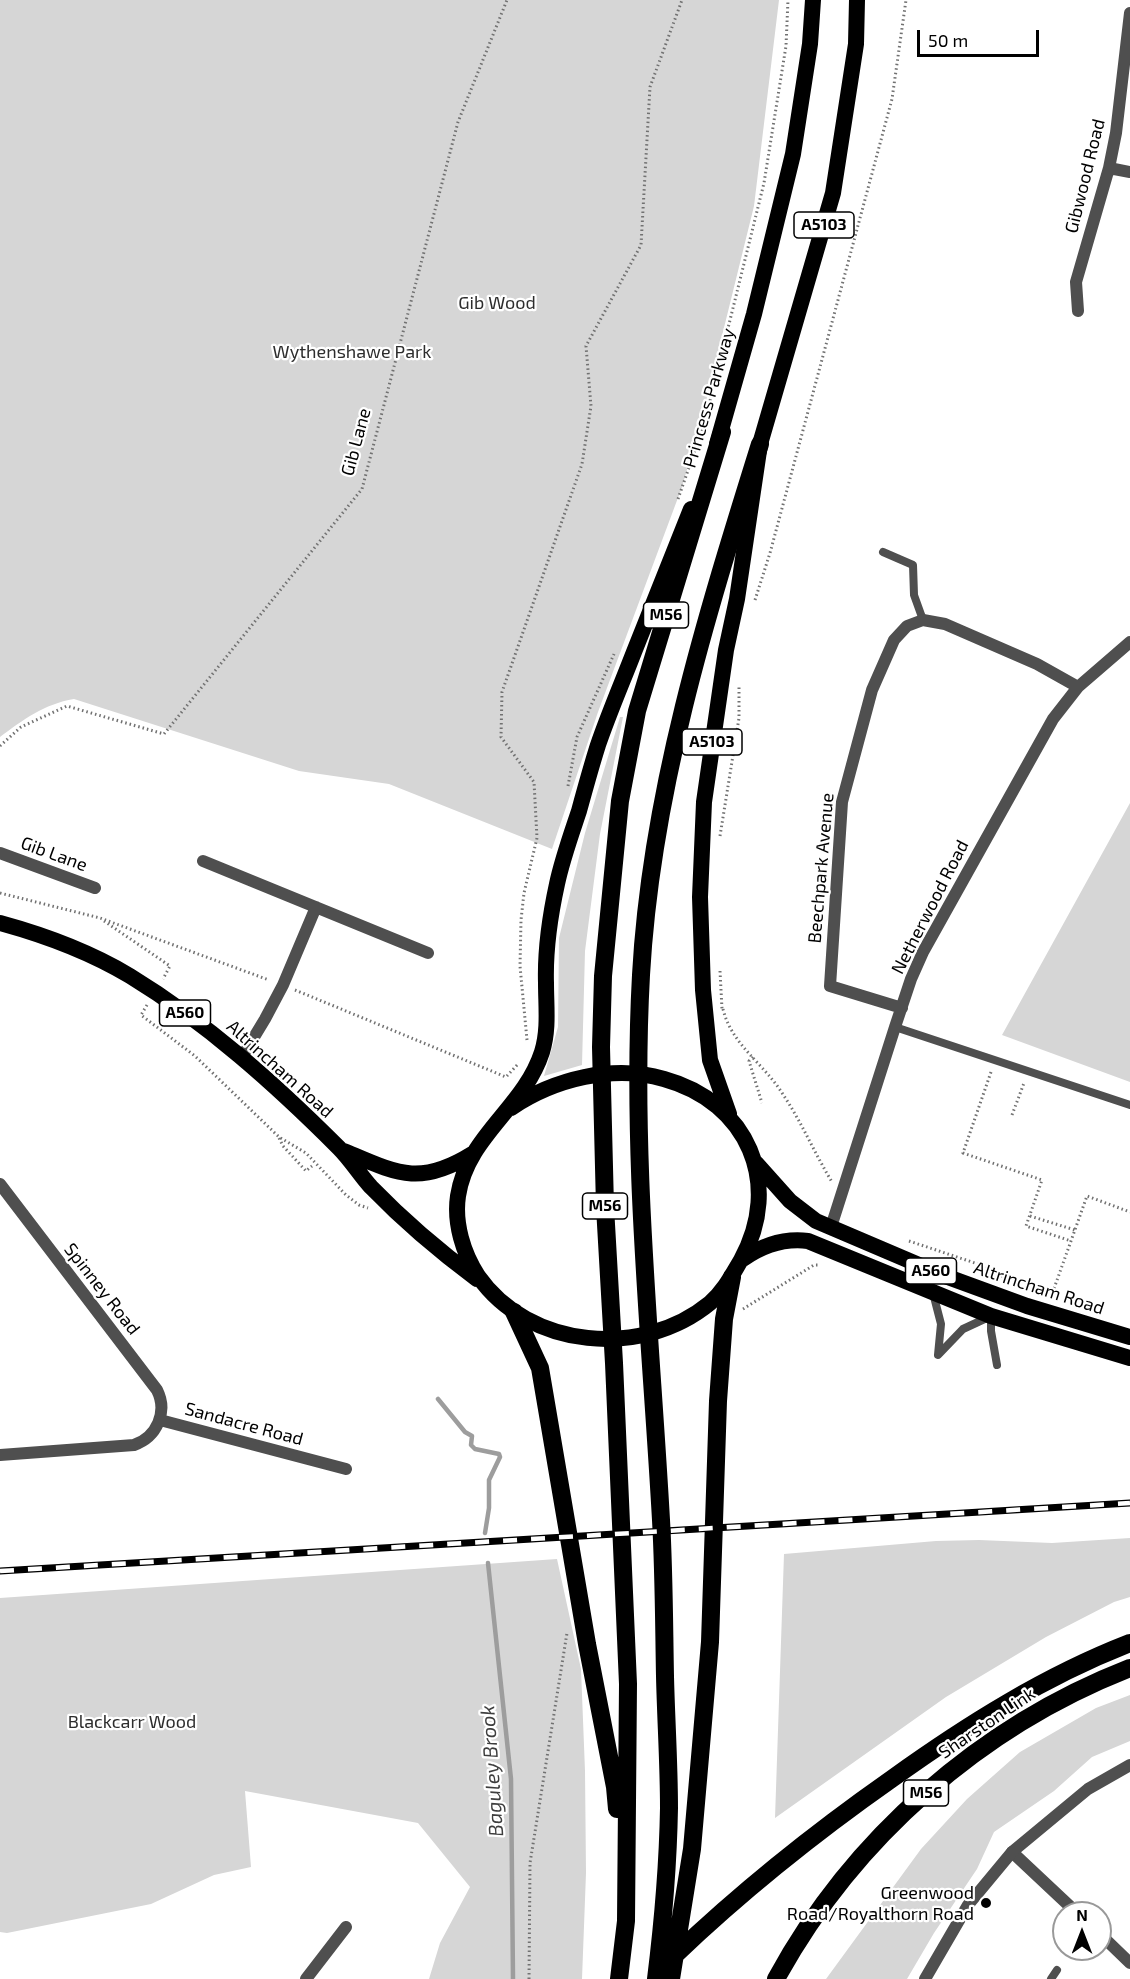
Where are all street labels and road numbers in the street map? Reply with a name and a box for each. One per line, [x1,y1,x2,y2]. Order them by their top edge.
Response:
street label: Gibwood Road [1060,117,1110,235]
road number: A5103 [794,212,854,238]
street label: Princess Parkway [679,326,739,470]
street label: Gib Lane [337,406,375,478]
road number: M56 [644,602,688,628]
road number: A5103 [682,729,742,755]
street label: Beechpark Avenue [804,792,838,944]
street label: Gib Lane [18,832,90,876]
street label: Netherwood Road [887,836,973,978]
road number: A560 [160,1000,210,1026]
street label: Altrincham Road [222,1016,338,1122]
road number: M56 [582,1193,628,1219]
street label: Spinney Road [59,1239,145,1339]
street label: Altrincham Road [971,1257,1107,1319]
road number: A560 [906,1258,956,1284]
street label: Sandacre Road [182,1398,306,1450]
street label: Sharston Link [935,1683,1039,1763]
road number: M56 [904,1780,948,1806]

